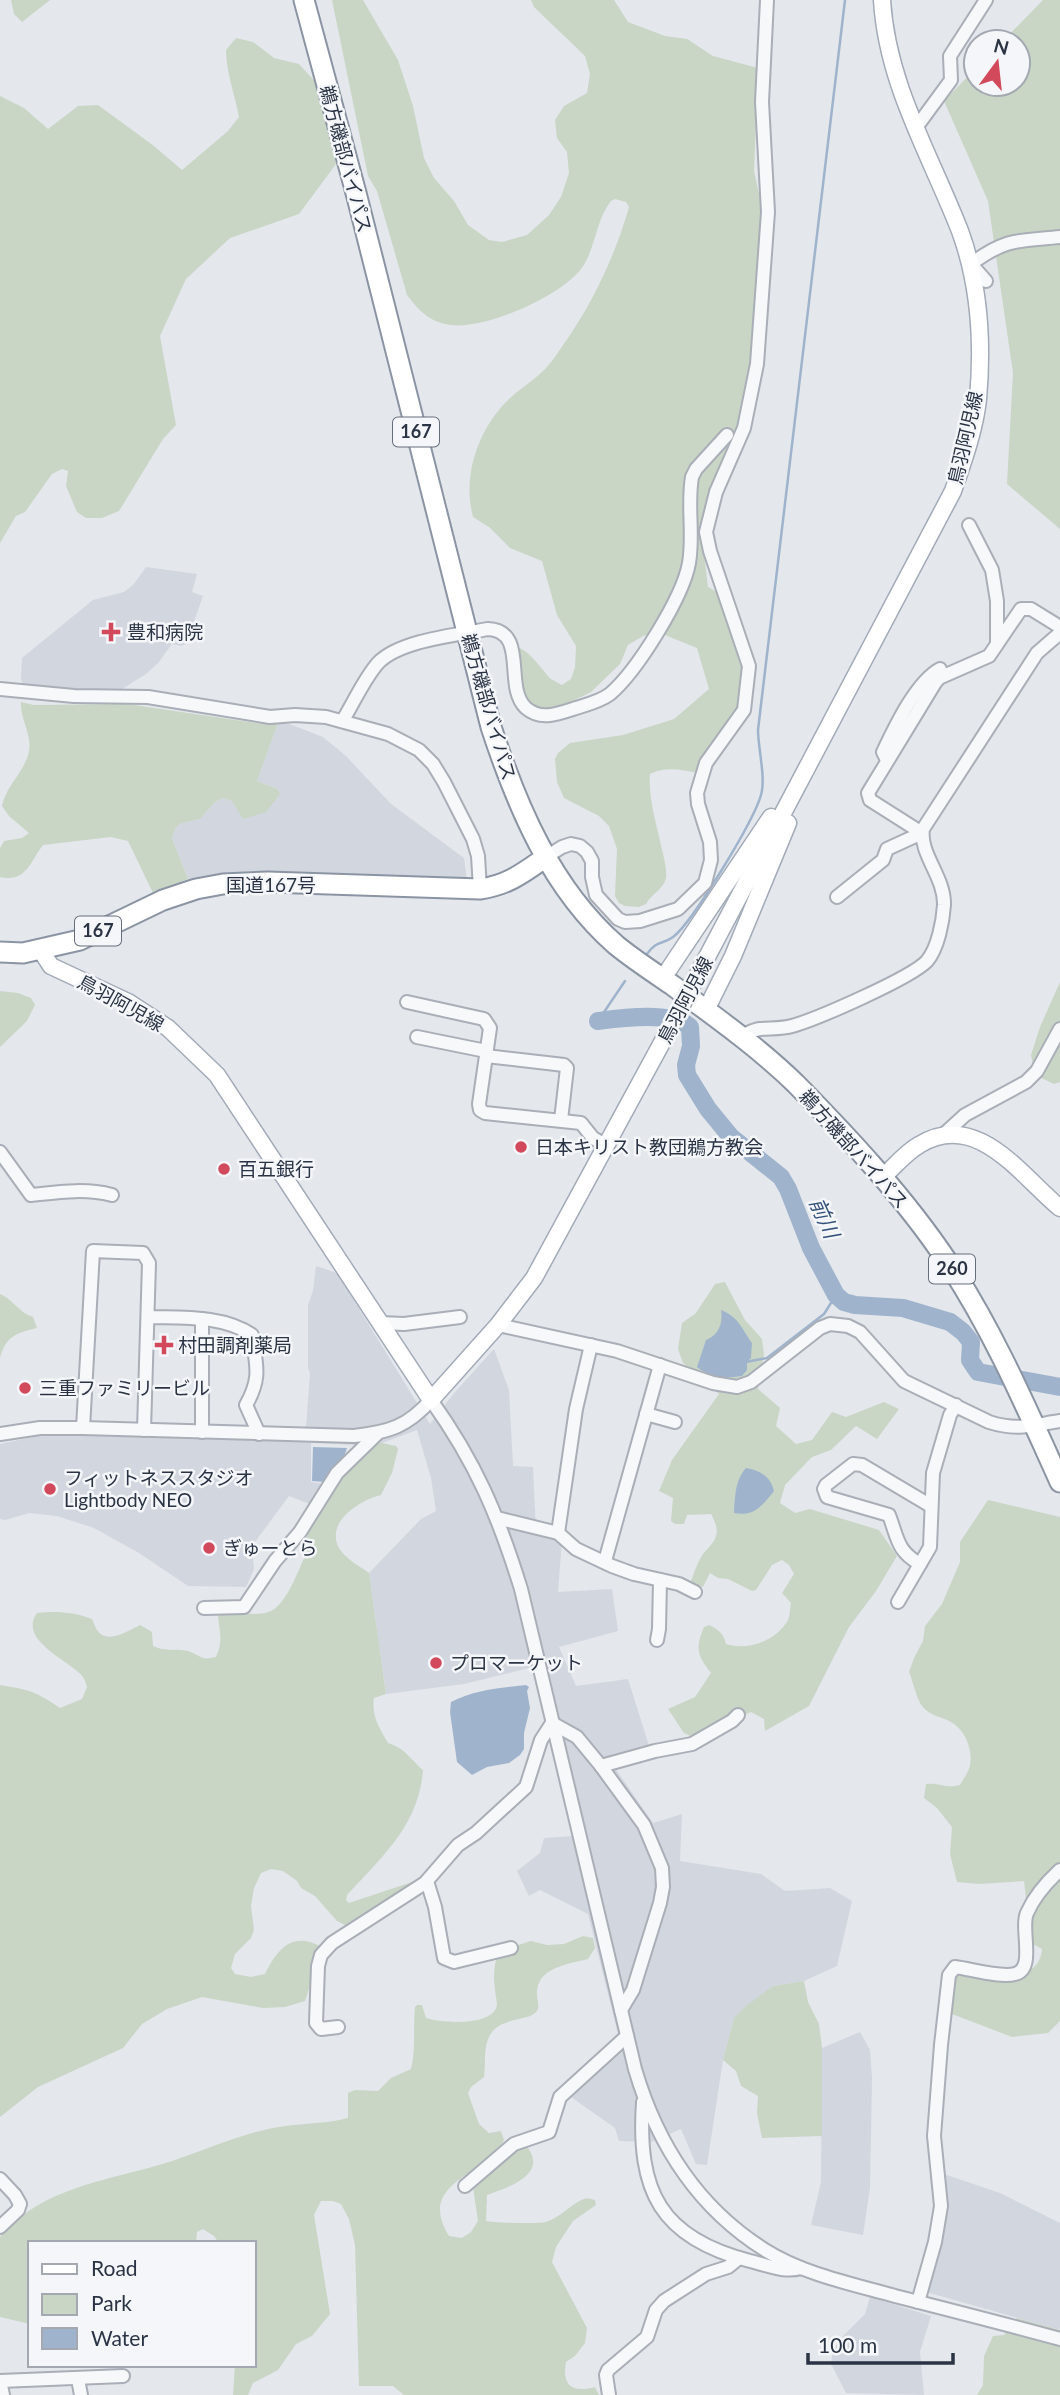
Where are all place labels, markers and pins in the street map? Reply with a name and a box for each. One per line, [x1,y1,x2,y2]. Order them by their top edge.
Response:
place label: 豊和病院 [127,620,203,643]
marker: 豊和病院 [101,622,121,642]
place label: 日本キリスト教団鵜方教会 [535,1135,763,1158]
marker: 日本キリスト教団鵜方教会 [513,1139,529,1155]
place label: 百五銀行 [238,1157,314,1180]
marker: 百五銀行 [216,1161,232,1177]
place label: 村田調剤薬局 [178,1333,292,1356]
marker: 村田調剤薬局 [156,1337,172,1353]
place label: 三重ファミリービル [39,1376,210,1399]
marker: 三重ファミリービル [17,1380,33,1396]
place label: フィットネススタジオ Lightbody NEO [64,1466,254,1511]
marker: フィットネススタジオ Lightbody NEO [42,1481,58,1497]
place label: ぎゅーとら [223,1536,317,1559]
marker: ぎゅーとら [201,1540,217,1556]
place label: プロマーケット [450,1651,583,1674]
marker: プロマーケット [428,1655,444,1671]

